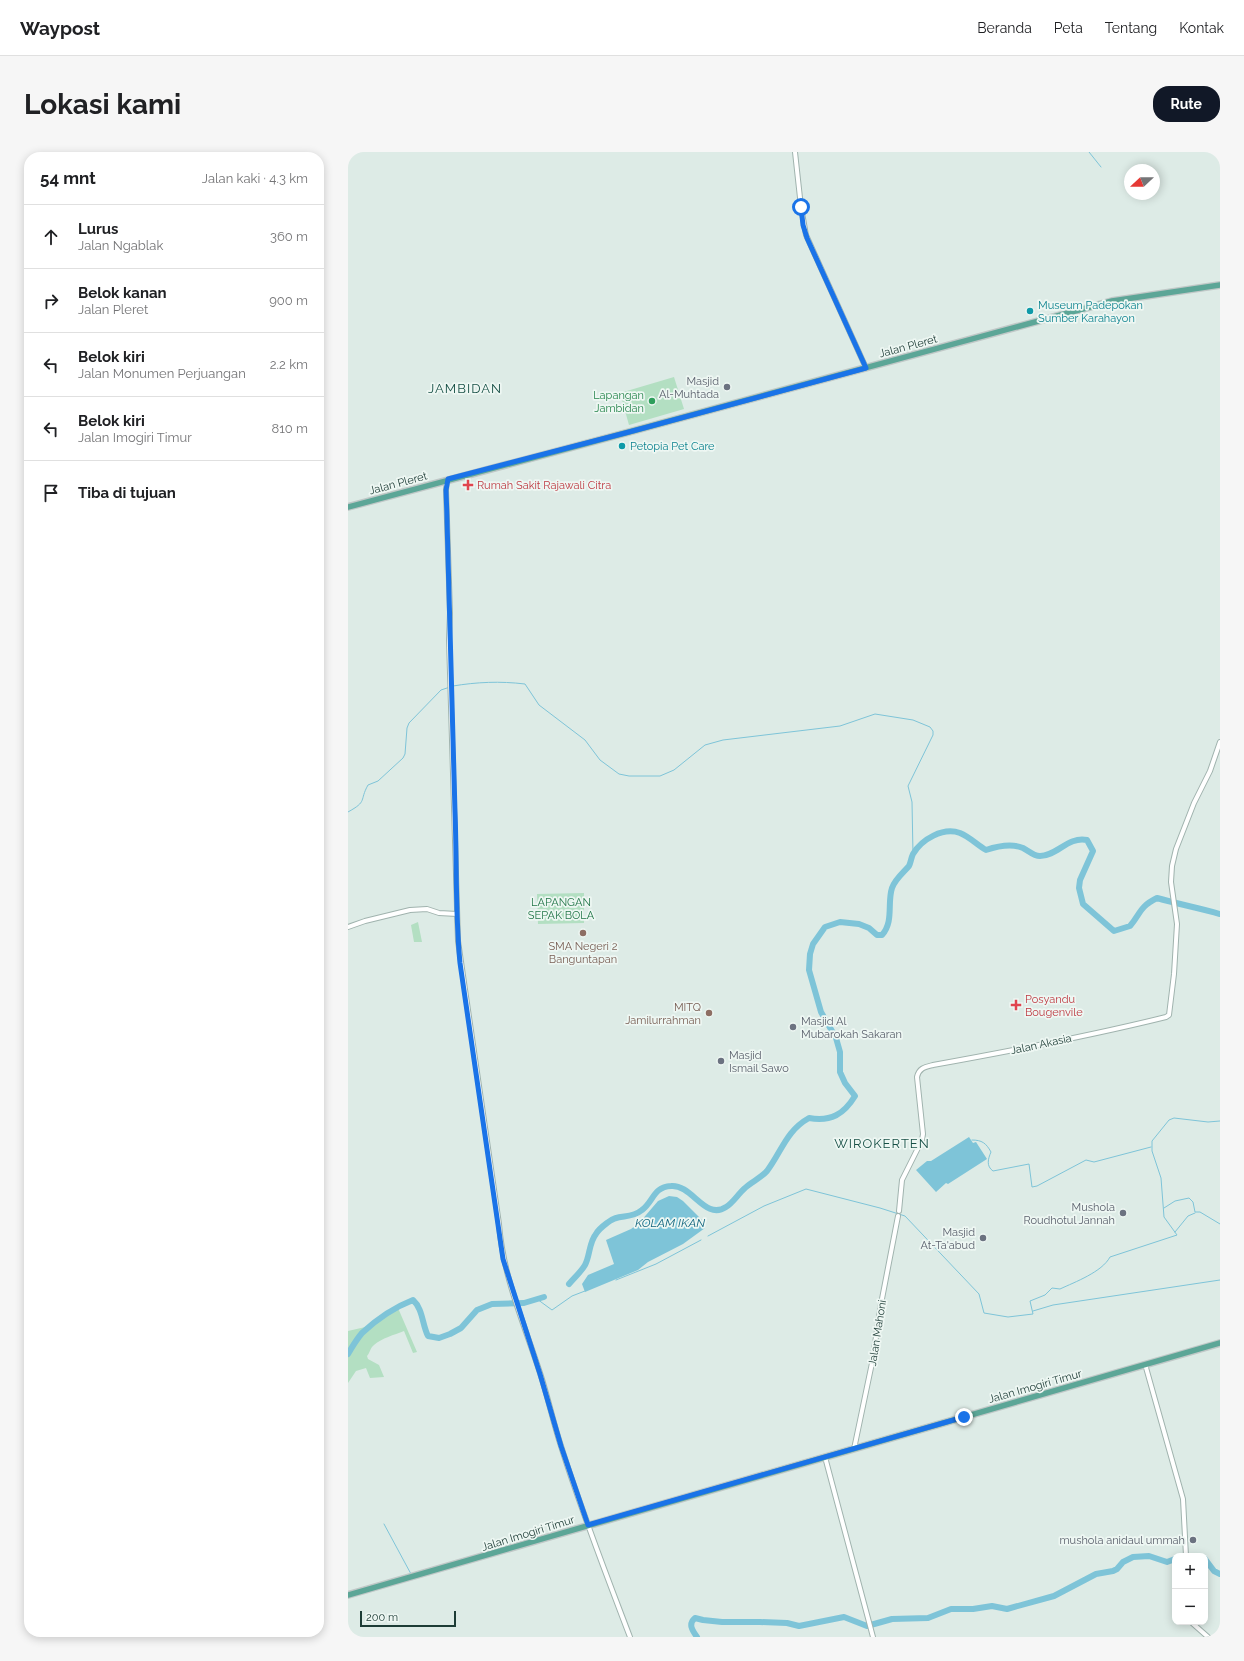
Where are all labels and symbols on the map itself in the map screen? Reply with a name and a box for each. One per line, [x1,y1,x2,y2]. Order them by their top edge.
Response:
north arrow [1124,164,1160,200]
route start [792,198,810,216]
place label: Museum Padepokan Sumber Karahayon [1038,299,1143,325]
marker: Museum Padepokan Sumber Karahayon [1025,306,1035,316]
street label: Jalan Pleret [878,332,939,360]
place label: Masjid Al-Muhtada [659,375,719,401]
district label: JAMBIDAN [428,381,502,396]
marker: Masjid Al-Muhtada [722,382,732,392]
place label: Lapangan Jambidan [593,389,644,415]
marker: Lapangan Jambidan [647,396,657,406]
place label: Petopia Pet Care [630,440,715,453]
marker: Petopia Pet Care [617,441,627,451]
street label: Jalan Pleret [368,469,429,497]
marker: Rumah Sakit Rajawali Citra [462,479,474,491]
place label: Rumah Sakit Rajawali Citra [477,479,611,492]
park label: LAPANGAN SEPAK BOLA [528,896,595,922]
marker: SMA Negeri 2 Banguntapan [578,928,588,938]
place label: SMA Negeri 2 Banguntapan [548,940,618,966]
place label: Posyandu Bougenvile [1025,993,1083,1019]
marker: Posyandu Bougenvile [1010,999,1022,1011]
place label: MITQ Jamilurrahman [625,1001,701,1027]
marker: MITQ Jamilurrahman [704,1008,714,1018]
place label: Masjid Al Mubarokah Sakaran [801,1015,902,1041]
marker: Masjid Al Mubarokah Sakaran [788,1022,798,1032]
street label: Jalan Akasia [1009,1032,1073,1057]
place label: Masjid Ismail Sawo [729,1049,789,1075]
marker: Masjid Ismail Sawo [716,1056,726,1066]
district label: WIROKERTEN [834,1136,930,1151]
place label: Mushola Roudhotul Jannah [1023,1201,1115,1227]
marker: Mushola Roudhotul Jannah [1118,1208,1128,1218]
water label: KOLAM IKAN [635,1216,705,1230]
place label: Masjid At-Ta'abud [921,1226,975,1252]
marker: Masjid At-Ta'abud [978,1233,988,1243]
street label: Jalan Mahoni [866,1299,889,1367]
street label: Jalan Imogiri Timur [987,1367,1083,1406]
route end [955,1408,973,1426]
street label: Jalan Imogiri Timur [480,1513,576,1554]
place label: mushola anidaul ummah [1059,1534,1185,1547]
marker: mushola anidaul ummah [1188,1535,1198,1545]
scale bar [360,1609,456,1628]

